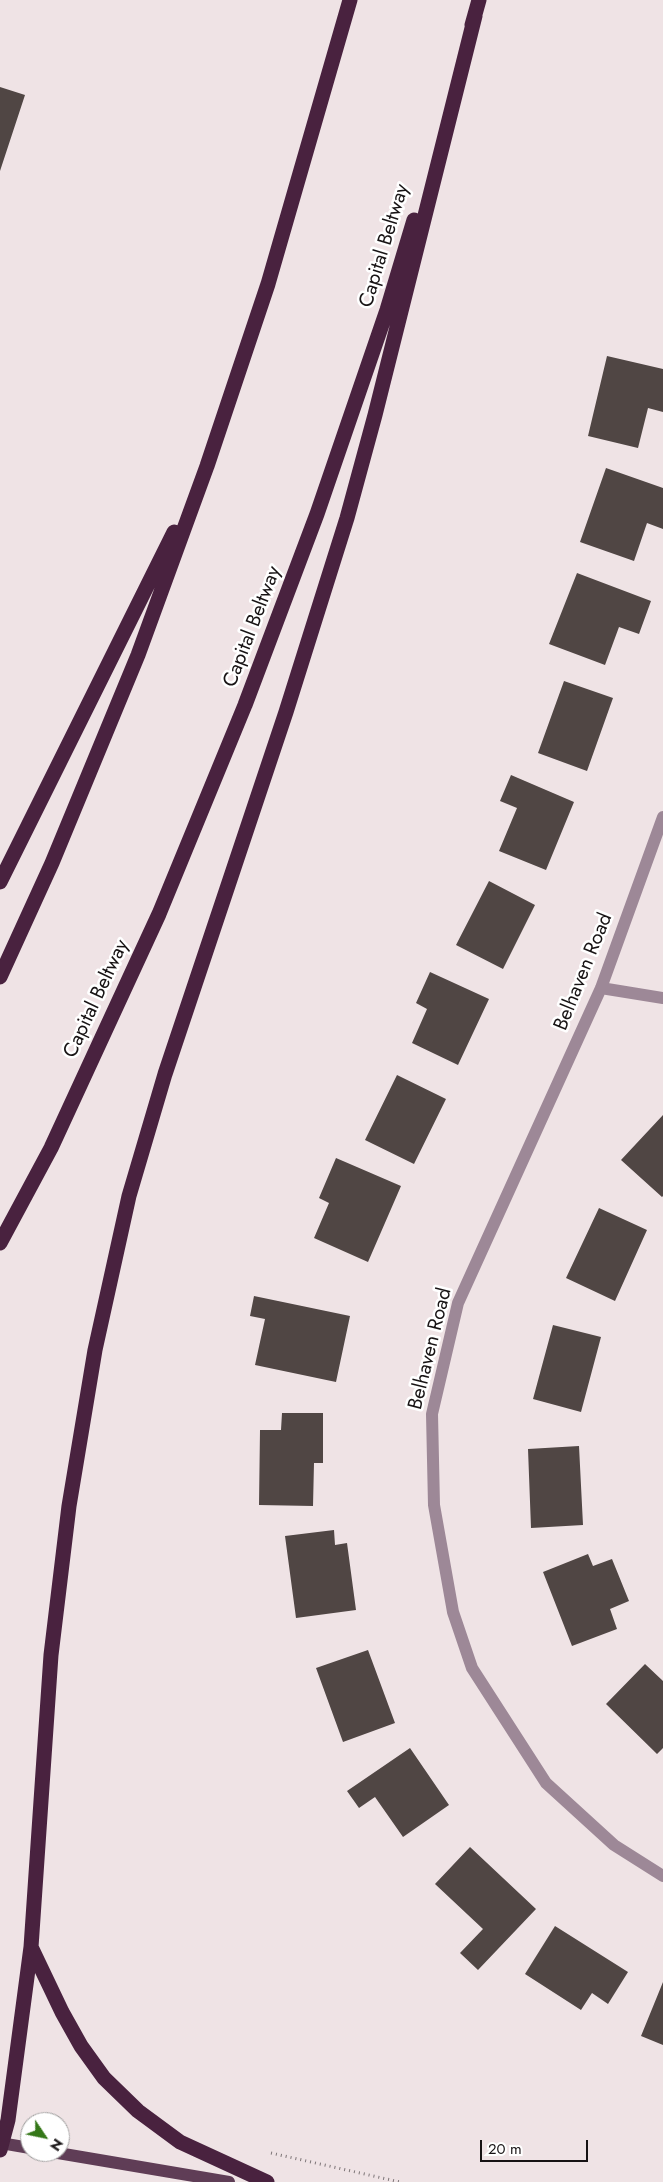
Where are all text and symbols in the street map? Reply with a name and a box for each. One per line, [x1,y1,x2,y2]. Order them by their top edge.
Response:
street label: Capital Beltway [355,181,415,311]
street label: Capital Beltway [219,563,287,691]
street label: Belhaven Road [550,910,618,1034]
street label: Capital Beltway [59,936,135,1062]
street label: Belhaven Road [404,1286,458,1412]
north arrow [20,2112,70,2162]
scale bar [483,2130,590,2162]
text: N [45,2135,68,2155]
text: 20 m [488,2138,522,2160]

